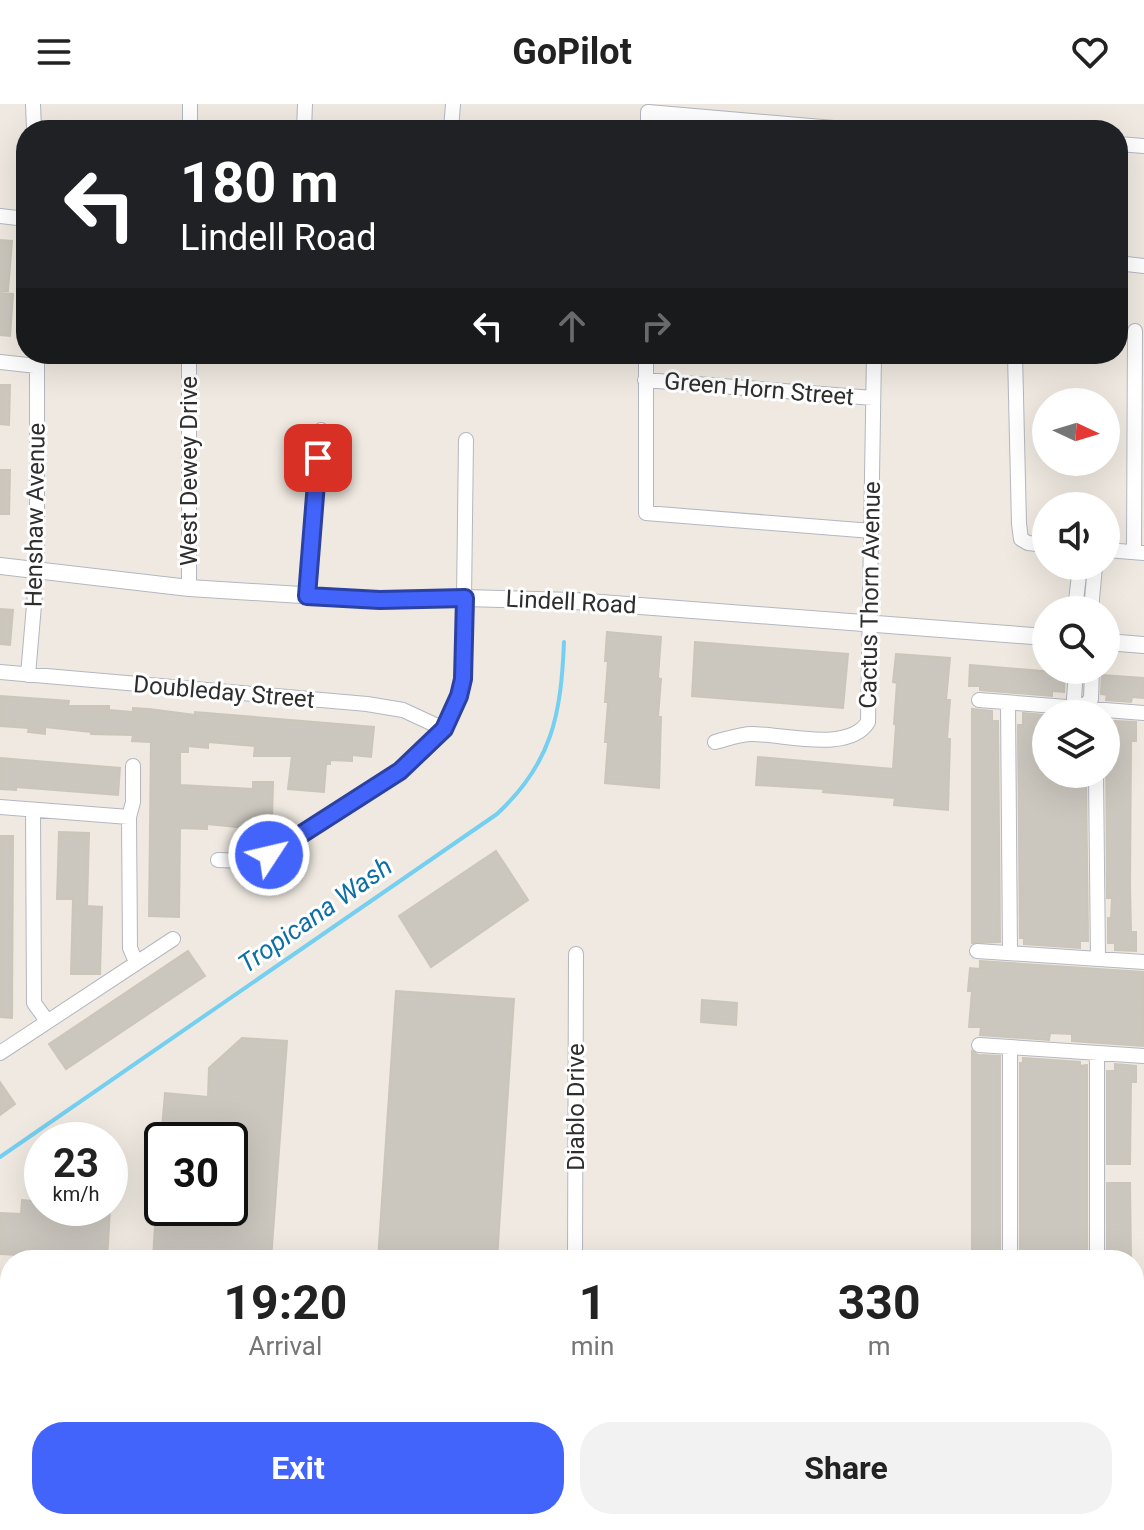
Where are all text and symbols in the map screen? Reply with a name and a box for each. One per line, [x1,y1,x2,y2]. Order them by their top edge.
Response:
icon: menu [32,30,76,74]
icon: heart [1068,30,1112,74]
text: GoPilot [512,31,632,73]
text: 180 m [180,150,339,216]
icon: left [48,152,152,256]
text: Lindell Road [180,217,376,259]
icon: left [466,304,510,348]
icon: ahead [550,304,594,348]
icon: right [634,304,678,348]
street label: Green Horn Street [663,367,855,411]
street label: West Dewey Drive [175,376,203,566]
north arrow [1032,388,1120,476]
map controls [1032,388,1120,788]
street label: Henshaw Avenue [19,423,51,607]
pin [284,424,352,492]
icon: arrive [296,436,340,480]
street label: Cactus Thorn Avenue [854,481,886,709]
button: sound [1032,492,1120,580]
street label: Lindell Road [505,585,637,619]
button: search [1032,596,1120,684]
street label: Doubleday Street [132,670,316,714]
button: layers [1032,700,1120,788]
position arrow [227,813,311,897]
water label: Tropicana Wash [232,851,398,979]
street label: Diablo Drive [562,1043,590,1171]
speed limit sign: 30 [144,1122,248,1226]
text: 23 [53,1140,99,1187]
text: km/h [53,1182,99,1206]
text: 19:20 [224,1274,347,1331]
text: 1 [579,1274,606,1331]
text: 330 [838,1274,920,1331]
text: Arrival [249,1331,322,1361]
text: min [571,1331,614,1361]
text: m [868,1331,891,1361]
button: Exit [32,1422,564,1514]
button: Share [580,1422,1112,1514]

